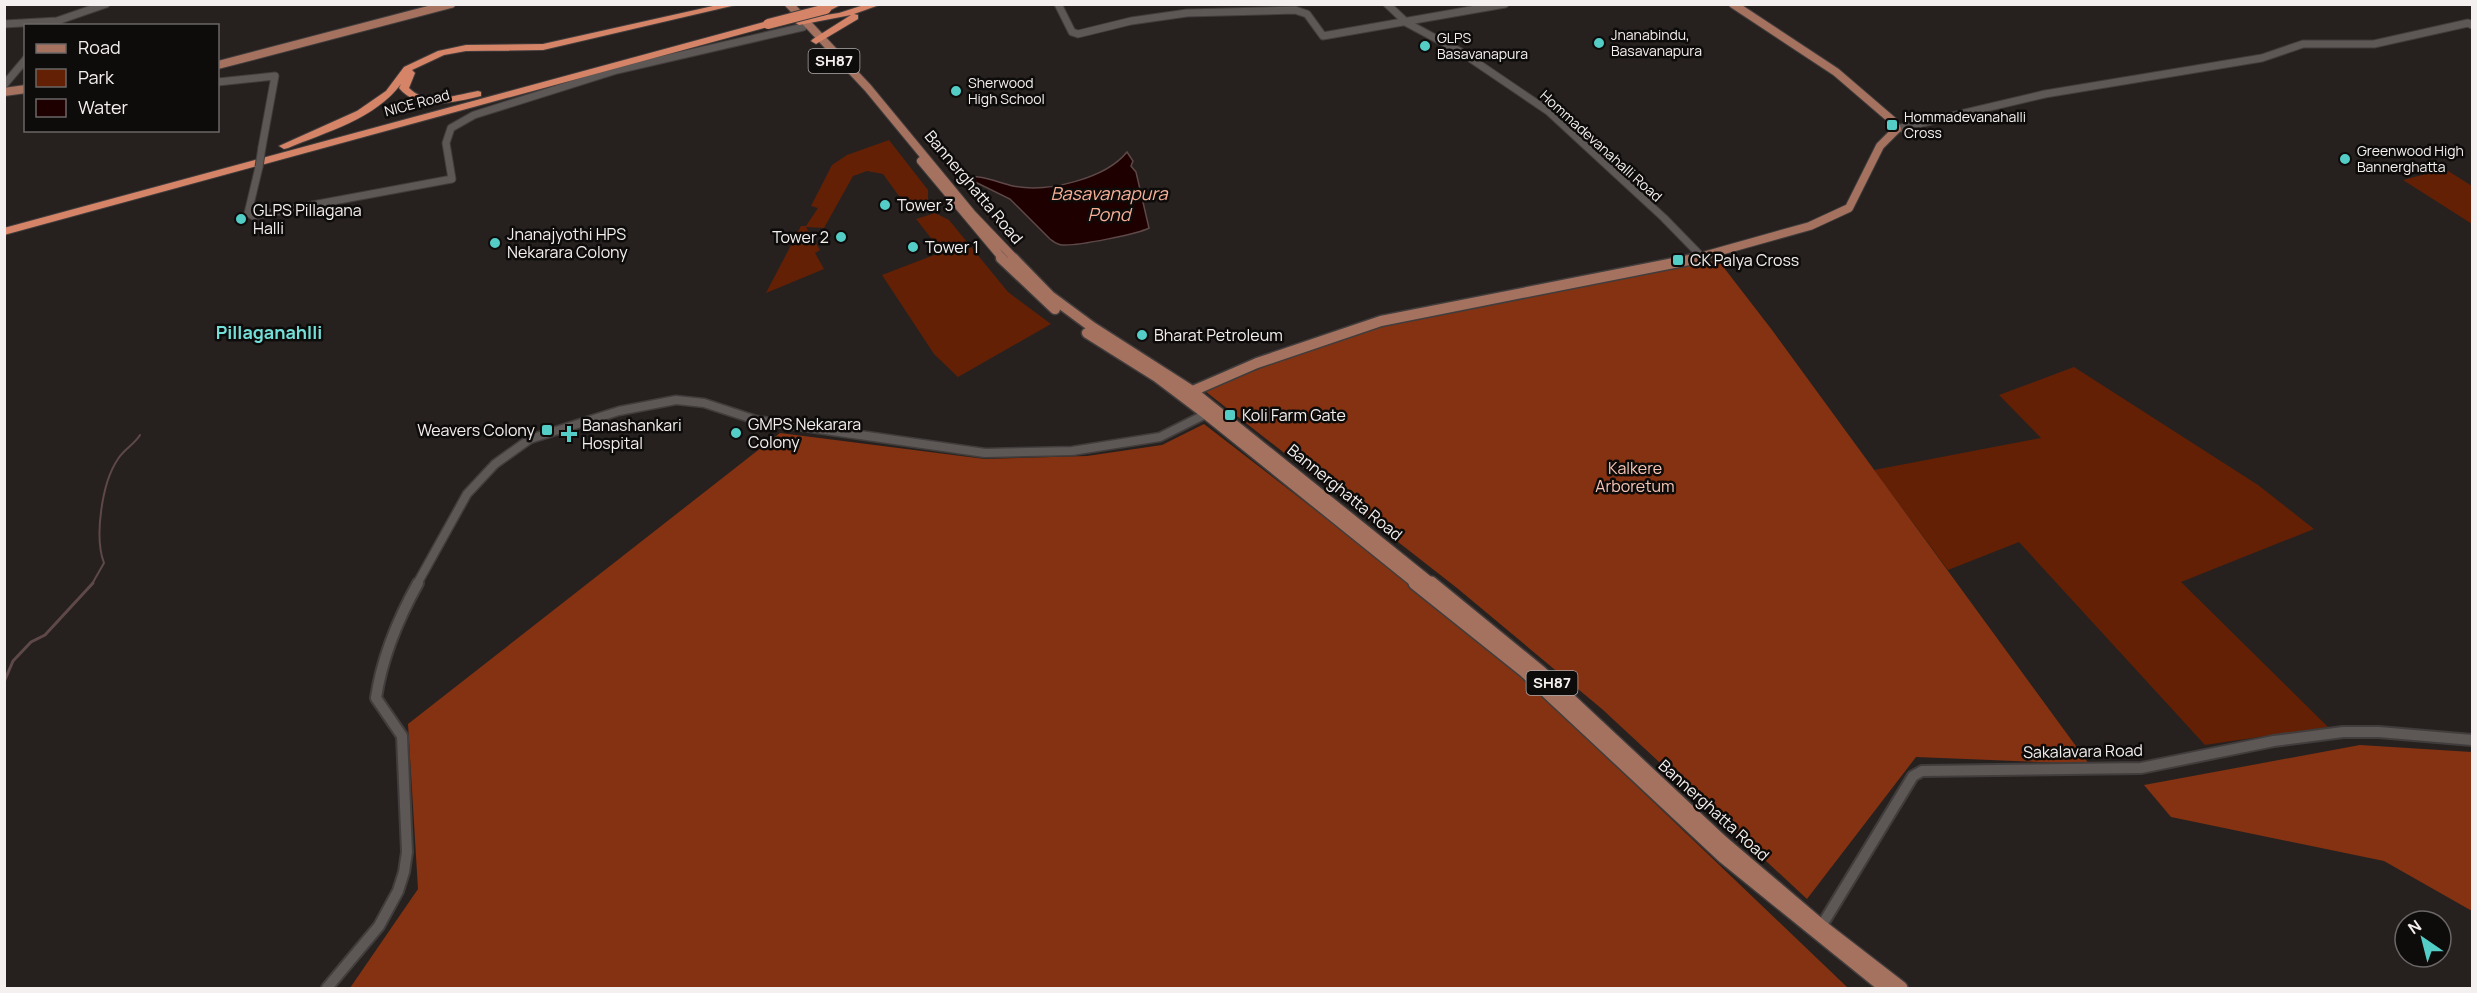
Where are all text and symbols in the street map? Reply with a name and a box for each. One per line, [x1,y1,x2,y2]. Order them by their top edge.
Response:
legend [24,24,219,132]
place label: Jnanabindu, Basavanapura [1611,25,1702,60]
place label: GLPS Basavanapura [1437,28,1528,63]
text: Road [78,35,121,59]
marker: Jnanabindu, Basavanapura [1592,36,1606,50]
marker: GLPS Basavanapura [1418,39,1432,53]
road number: SH87 [808,49,860,73]
text: Park [78,65,115,89]
place label: Sherwood High School [968,73,1045,108]
marker: Sherwood High School [949,84,963,98]
street label: NICE Road [382,85,452,120]
street label: Hommadevanahalli Road [1536,86,1666,206]
text: Water [78,95,128,119]
place label: Hommadevanahalli Cross [1904,107,2026,142]
marker: Hommadevanahalli Cross [1885,118,1899,132]
street label: Bannerghatta Road [920,125,1028,249]
place label: Greenwood High Bannerghatta [2357,141,2464,176]
marker: Greenwood High Bannerghatta [2338,152,2352,166]
water label: Basavanapura Pond [1051,181,1168,226]
place label: Tower 3 [897,194,954,216]
marker: Tower 3 [878,198,892,212]
place label: GLPS Pillagana Halli [253,199,362,239]
marker: GLPS Pillagana Halli [234,212,248,226]
place label: Jnanajyothi HPS Nekarara Colony [507,223,628,263]
place label: Tower 2 [772,226,829,248]
marker: Tower 2 [834,230,848,244]
marker: Jnanajyothi HPS Nekarara Colony [488,236,502,250]
place label: Tower 1 [925,236,979,258]
marker: Tower 1 [906,240,920,254]
place label: CK Palya Cross [1690,249,1799,271]
marker: CK Palya Cross [1671,253,1685,267]
district label: Pillaganahlli [216,320,322,344]
place label: Bharat Petroleum [1154,324,1283,346]
marker: Bharat Petroleum [1135,328,1149,342]
place label: Koli Farm Gate [1242,404,1346,426]
marker: Koli Farm Gate [1223,408,1237,422]
place label: GMPS Nekarara Colony [748,413,861,453]
place label: Banashankari Hospital [582,414,682,454]
place label: Weavers Colony [417,419,536,441]
marker: Weavers Colony [540,423,554,437]
marker: Banashankari Hospital [560,425,578,443]
marker: GMPS Nekarara Colony [729,426,743,440]
street label: Bannerghatta Road [1283,439,1407,545]
park label: Kalkere Arboretum [1595,457,1675,497]
road number: SH87 [1526,671,1578,695]
street label: Sakalavara Road [2023,739,2143,763]
street label: Bannerghatta Road [1654,754,1774,866]
north arrow [2393,909,2453,969]
text: N [2403,914,2425,939]

